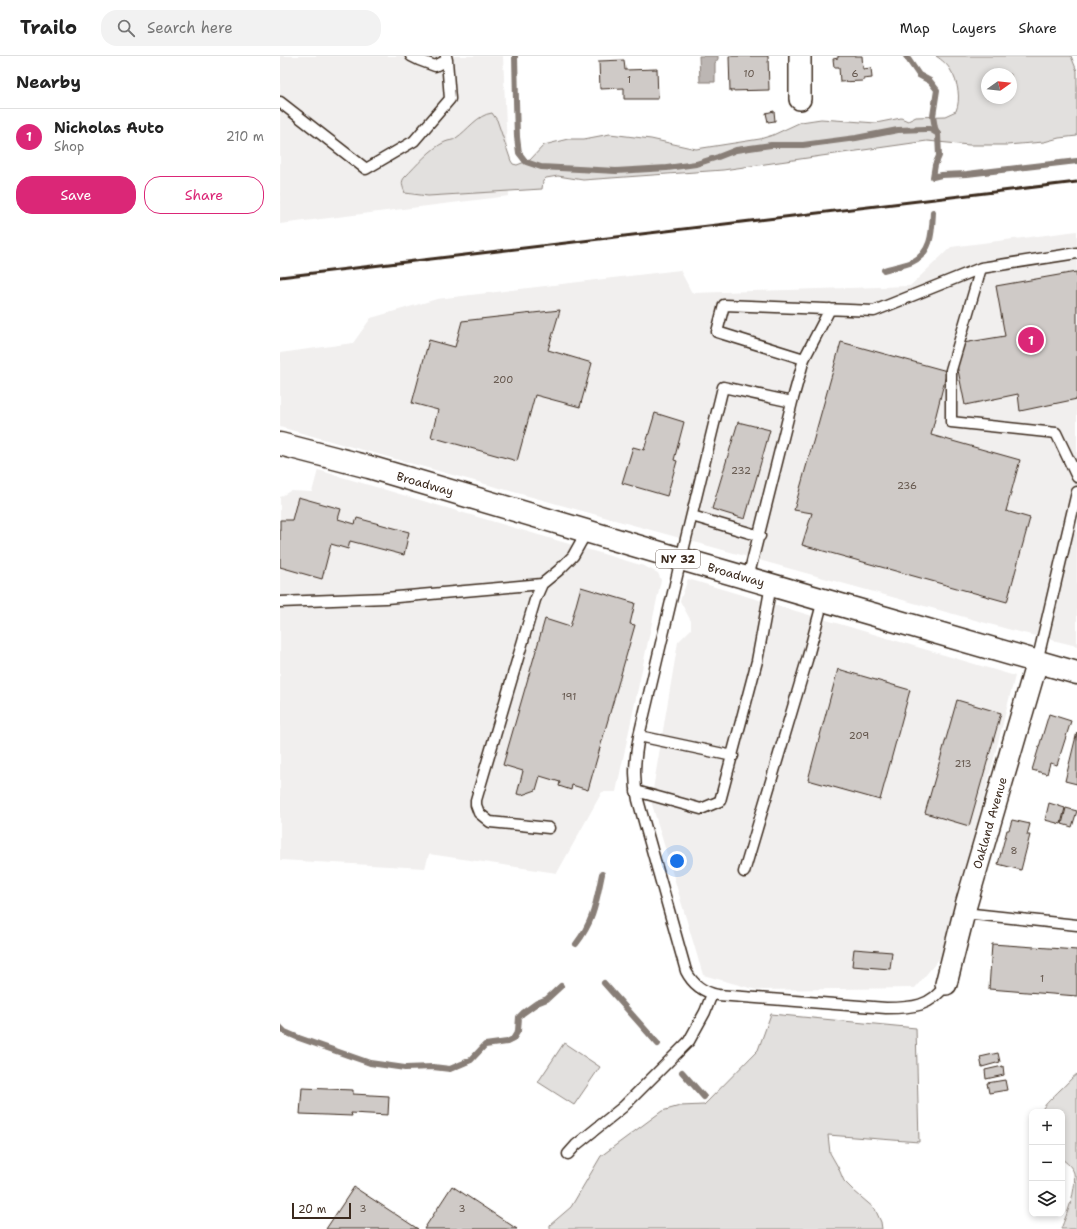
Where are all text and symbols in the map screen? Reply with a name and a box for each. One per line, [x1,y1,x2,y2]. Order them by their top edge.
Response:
search box [101,10,381,46]
text: Trailo [20,15,77,40]
icon: search [115,17,137,39]
text: Search here [147,18,233,38]
text: Map [900,19,930,37]
text: Layers [952,19,996,37]
text: Share [1018,19,1057,37]
house number: 10 [744,67,754,80]
house number: 6 [852,67,859,80]
north arrow [981,68,1017,104]
text: Nearby [16,71,81,93]
house number: 1 [627,73,631,86]
text: Nicholas Auto [54,118,164,138]
text: 1 [26,128,32,145]
text: 210 m [226,128,264,145]
text: Shop [54,138,84,155]
button: Save [16,176,136,214]
button: Share [144,176,264,214]
pin: 1 [1018,325,1044,355]
house number: 200 [493,373,513,386]
house number: 232 [731,464,751,477]
street label: Broadway [395,468,455,500]
house number: 236 [897,479,917,492]
road number: NY 32 [656,550,700,568]
street label: Broadway [706,559,766,591]
house number: 191 [562,690,576,703]
house number: 209 [849,729,869,742]
house number: 213 [954,757,972,770]
street label: Oakland Avenue [969,775,1011,871]
house number: 8 [1011,844,1018,857]
your location [667,851,687,871]
house number: 1 [1040,972,1044,985]
map controls [1029,1109,1065,1217]
button: + [1029,1109,1065,1145]
button: − [1029,1145,1065,1181]
button: layers [1029,1181,1065,1217]
scale bar [292,1201,351,1220]
text: 20 m [298,1202,326,1217]
house number: 3 [360,1202,367,1215]
house number: 3 [459,1202,466,1215]

